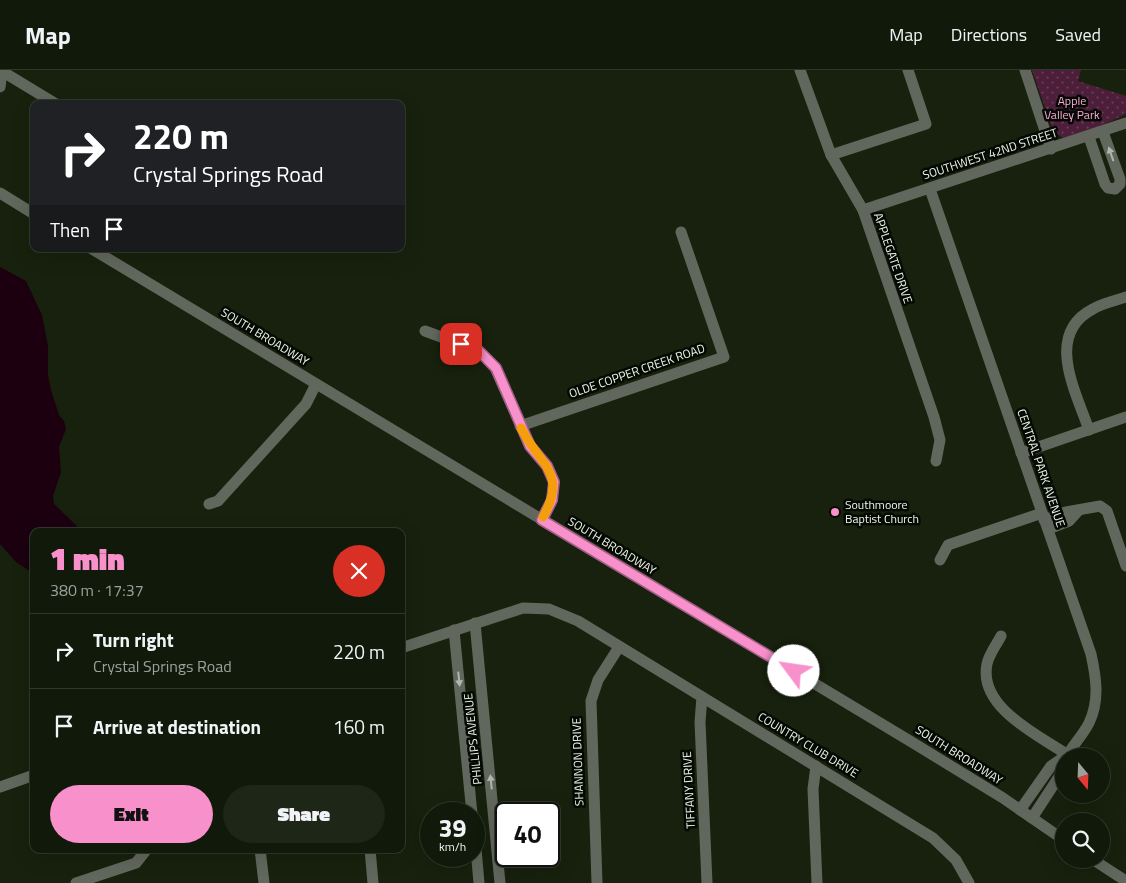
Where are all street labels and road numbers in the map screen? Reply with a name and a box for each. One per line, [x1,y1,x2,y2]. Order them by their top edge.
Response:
street label: SOUTHWEST 42ND STREET [920,122,1060,184]
street label: APPLEGATE DRIVE [869,210,918,306]
street label: SOUTH BROADWAY [217,303,313,371]
street label: OLDE COPPER CREEK ROAD [566,338,708,403]
street label: CENTRAL PARK AVENUE [1012,406,1071,530]
street label: SOUTH BROADWAY [564,512,660,580]
street label: PHILLIPS AVENUE [458,692,487,786]
street label: COUNTRY CLUB DRIVE [754,707,862,782]
street label: SHANNON DRIVE [566,717,589,807]
street label: SOUTH BROADWAY [912,720,1007,789]
street label: TIFFANY DRIVE [677,750,700,829]

